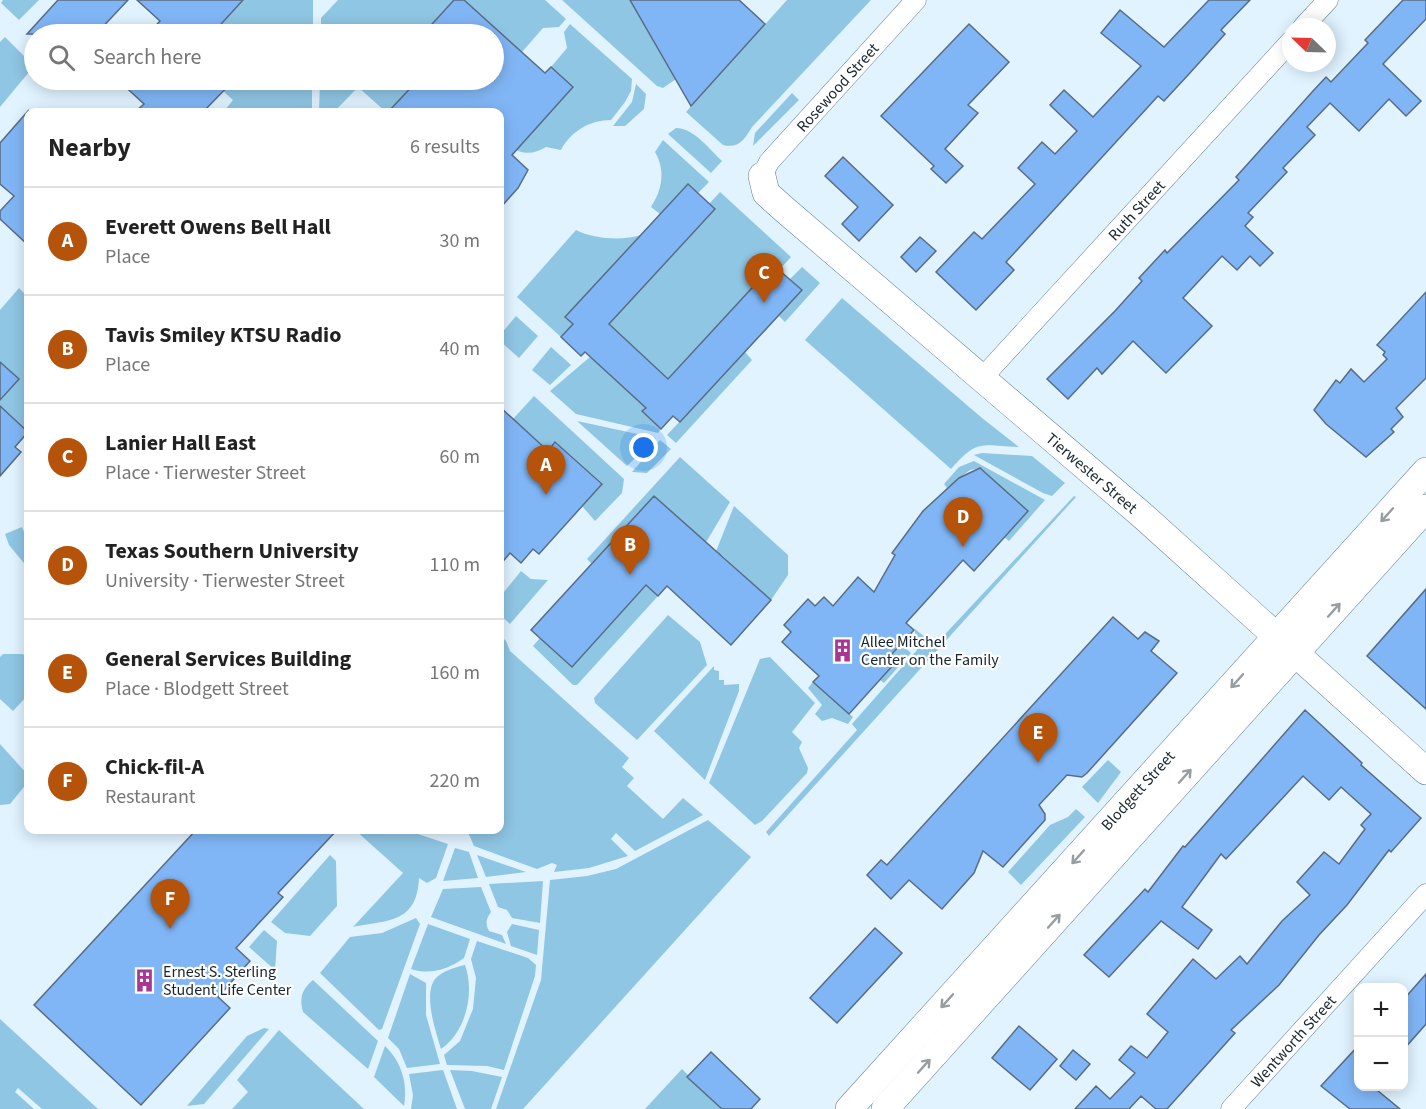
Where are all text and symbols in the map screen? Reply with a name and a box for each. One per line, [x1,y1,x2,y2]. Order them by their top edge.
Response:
north arrow [1282,18,1336,72]
search box [24,24,504,90]
street label: Rosewood Street [792,38,884,137]
icon: search [45,41,78,74]
text: Search here [93,41,201,73]
text: Nearby [48,129,131,166]
text: 6 results [410,133,480,161]
street label: Ruth Street [1103,175,1171,246]
text: Everett Owens Bell Hall [105,211,331,243]
text: A [62,227,73,255]
text: 30 m [440,227,480,255]
text: Place [105,243,150,271]
pin: C [744,254,783,303]
text: Tavis Smiley KTSU Radio [105,319,341,351]
text: B [61,335,74,363]
text: 40 m [440,335,480,363]
text: Place [105,351,150,379]
text: Lanier Hall East [105,427,256,459]
street label: Tierwester Street [1041,428,1142,519]
your location [629,433,658,462]
text: C [62,443,73,471]
text: 60 m [440,443,480,471]
pin: A [526,446,566,495]
text: Place · Tierwester Street [105,459,306,487]
pin: D [944,498,982,547]
one-way arrow [1380,507,1394,522]
pin: B [610,526,650,575]
text: Texas Southern University [105,535,359,567]
text: D [61,551,74,579]
text: 110 m [430,551,480,579]
text: University · Tierwester Street [105,567,345,595]
one-way arrow [1327,603,1341,618]
place label: Allee Mitchel Center on the Family [861,631,999,671]
building icon: Allee Mitchel Center on the Family [830,637,856,663]
text: General Services Building [105,643,351,675]
text: E [62,659,73,687]
text: 160 m [430,659,480,687]
one-way arrow [1230,673,1244,688]
text: Place · Blodgett Street [105,675,289,703]
pin: E [1018,714,1058,763]
street label: Blodgett Street [1096,746,1180,835]
text: Chick-fil-A [105,751,204,783]
text: F [62,767,73,795]
text: 220 m [430,767,480,795]
one-way arrow [1178,769,1192,784]
text: Restaurant [105,783,196,811]
one-way arrow [1071,849,1085,864]
pin: F [150,880,190,929]
one-way arrow [1047,914,1061,929]
place label: Ernest S. Sterling Student Life Center [163,961,292,1001]
building icon: Ernest S. Sterling Student Life Center [132,967,158,993]
map controls [1354,983,1408,1091]
button: + [1354,983,1408,1037]
street label: Wentworth Street [1246,990,1342,1093]
one-way arrow [940,993,954,1008]
button: − [1354,1037,1408,1091]
one-way arrow [917,1058,931,1073]

